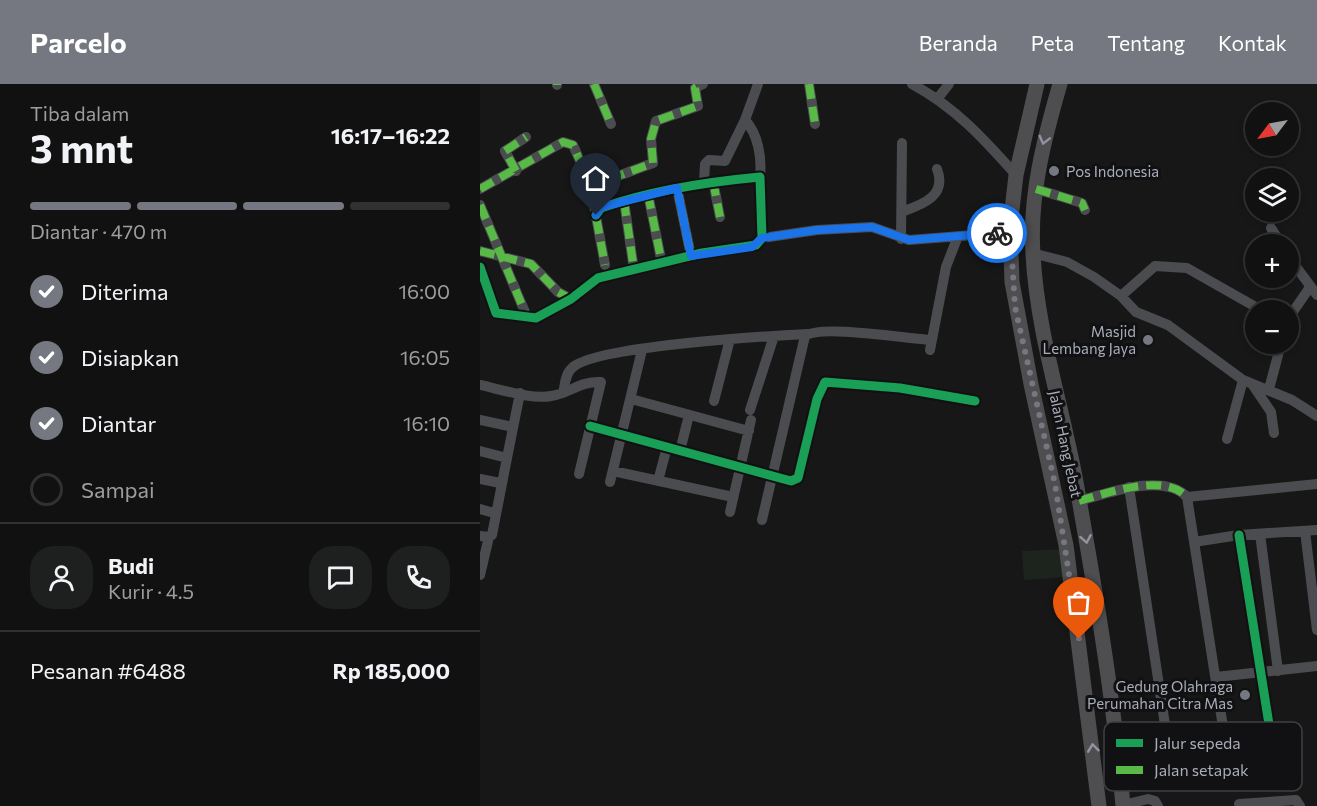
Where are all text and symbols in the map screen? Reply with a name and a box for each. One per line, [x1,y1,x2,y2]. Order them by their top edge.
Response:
text: Parcelo [30,25,127,59]
text: Beranda [919,30,998,55]
text: Peta [1031,30,1074,55]
text: Tentang [1107,30,1185,55]
text: Kontak [1218,30,1287,55]
text: Tiba dalam [30,101,129,125]
north arrow [1245,102,1299,156]
map controls [1245,102,1299,354]
text: 16:17–16:22 [331,122,450,149]
text: 3 mnt [30,123,133,171]
one-way arrow [1039,135,1052,145]
pin [570,153,621,215]
icon: home [579,162,612,195]
place label: Pos Indonesia [1066,162,1159,180]
marker: Pos Indonesia [1047,164,1061,178]
button: layers [1245,168,1299,222]
courier [967,203,1027,263]
icon: bike [981,217,1014,250]
text: Diantar · 470 m [30,219,167,243]
button: + [1245,234,1299,288]
icon: check [30,275,63,308]
text: Diterima [81,278,168,305]
text: 16:00 [398,279,450,303]
button: − [1245,300,1299,354]
place label: Masjid Lembang Jaya [1043,322,1136,357]
marker: Masjid Lembang Jaya [1141,333,1155,347]
icon: check [30,341,63,374]
text: Disiapkan [81,344,179,371]
text: 16:05 [400,345,450,369]
street label: Jalan Hang Jebat [1046,389,1086,499]
icon: check [30,407,63,440]
text: Diantar [81,410,156,437]
text: 16:10 [403,411,450,435]
text: Sampai [81,476,155,503]
one-way arrow [1079,534,1092,544]
button: person [30,546,93,609]
button: chat [309,546,372,609]
button: phone [387,546,450,609]
text: Budi [108,552,154,579]
pin [1053,577,1104,639]
text: Kurir · 4.5 [108,579,194,603]
icon: bag [1062,586,1095,619]
text: Pesanan #6488 [30,657,186,684]
text: Rp 185,000 [332,657,450,684]
place label: Gedung Olahraga Perumahan Citra Mas [1087,677,1233,712]
marker: Gedung Olahraga Perumahan Citra Mas [1238,688,1252,702]
legend [1104,722,1302,791]
text: Jalur sepeda [1154,733,1241,752]
one-way arrow [1088,743,1100,752]
text: Jalan setapak [1154,760,1249,779]

